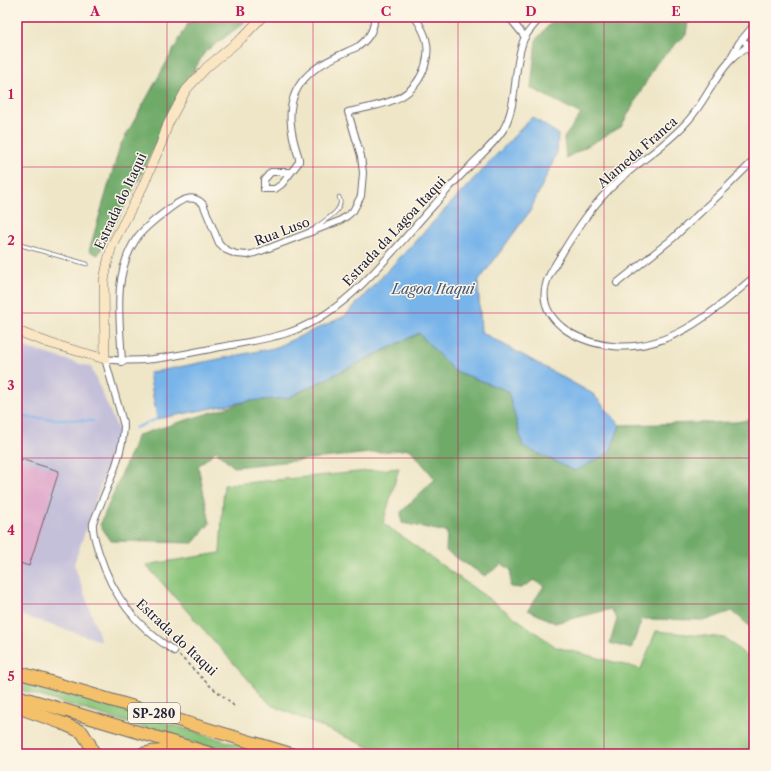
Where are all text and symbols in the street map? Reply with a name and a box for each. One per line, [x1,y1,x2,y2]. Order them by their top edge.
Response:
text: A [89,3,101,19]
text: B [235,3,245,19]
text: C [381,3,391,19]
text: D [525,3,537,19]
text: E [671,3,681,19]
text: 1 [8,86,14,102]
street label: Alameda Franca [593,113,680,192]
street label: Estrada do Itaqui [91,150,149,252]
street label: Estrada da Lagoa Itaqui [339,173,449,289]
street label: Rua Luso [252,213,312,249]
text: 2 [7,232,15,248]
water label: Lagoa Itaqui [392,281,474,297]
text: 3 [7,377,15,393]
text: 4 [7,522,15,538]
street label: Estrada do Itaqui [133,595,221,679]
text: 5 [7,668,15,684]
road number: SP-280 [128,703,180,723]

